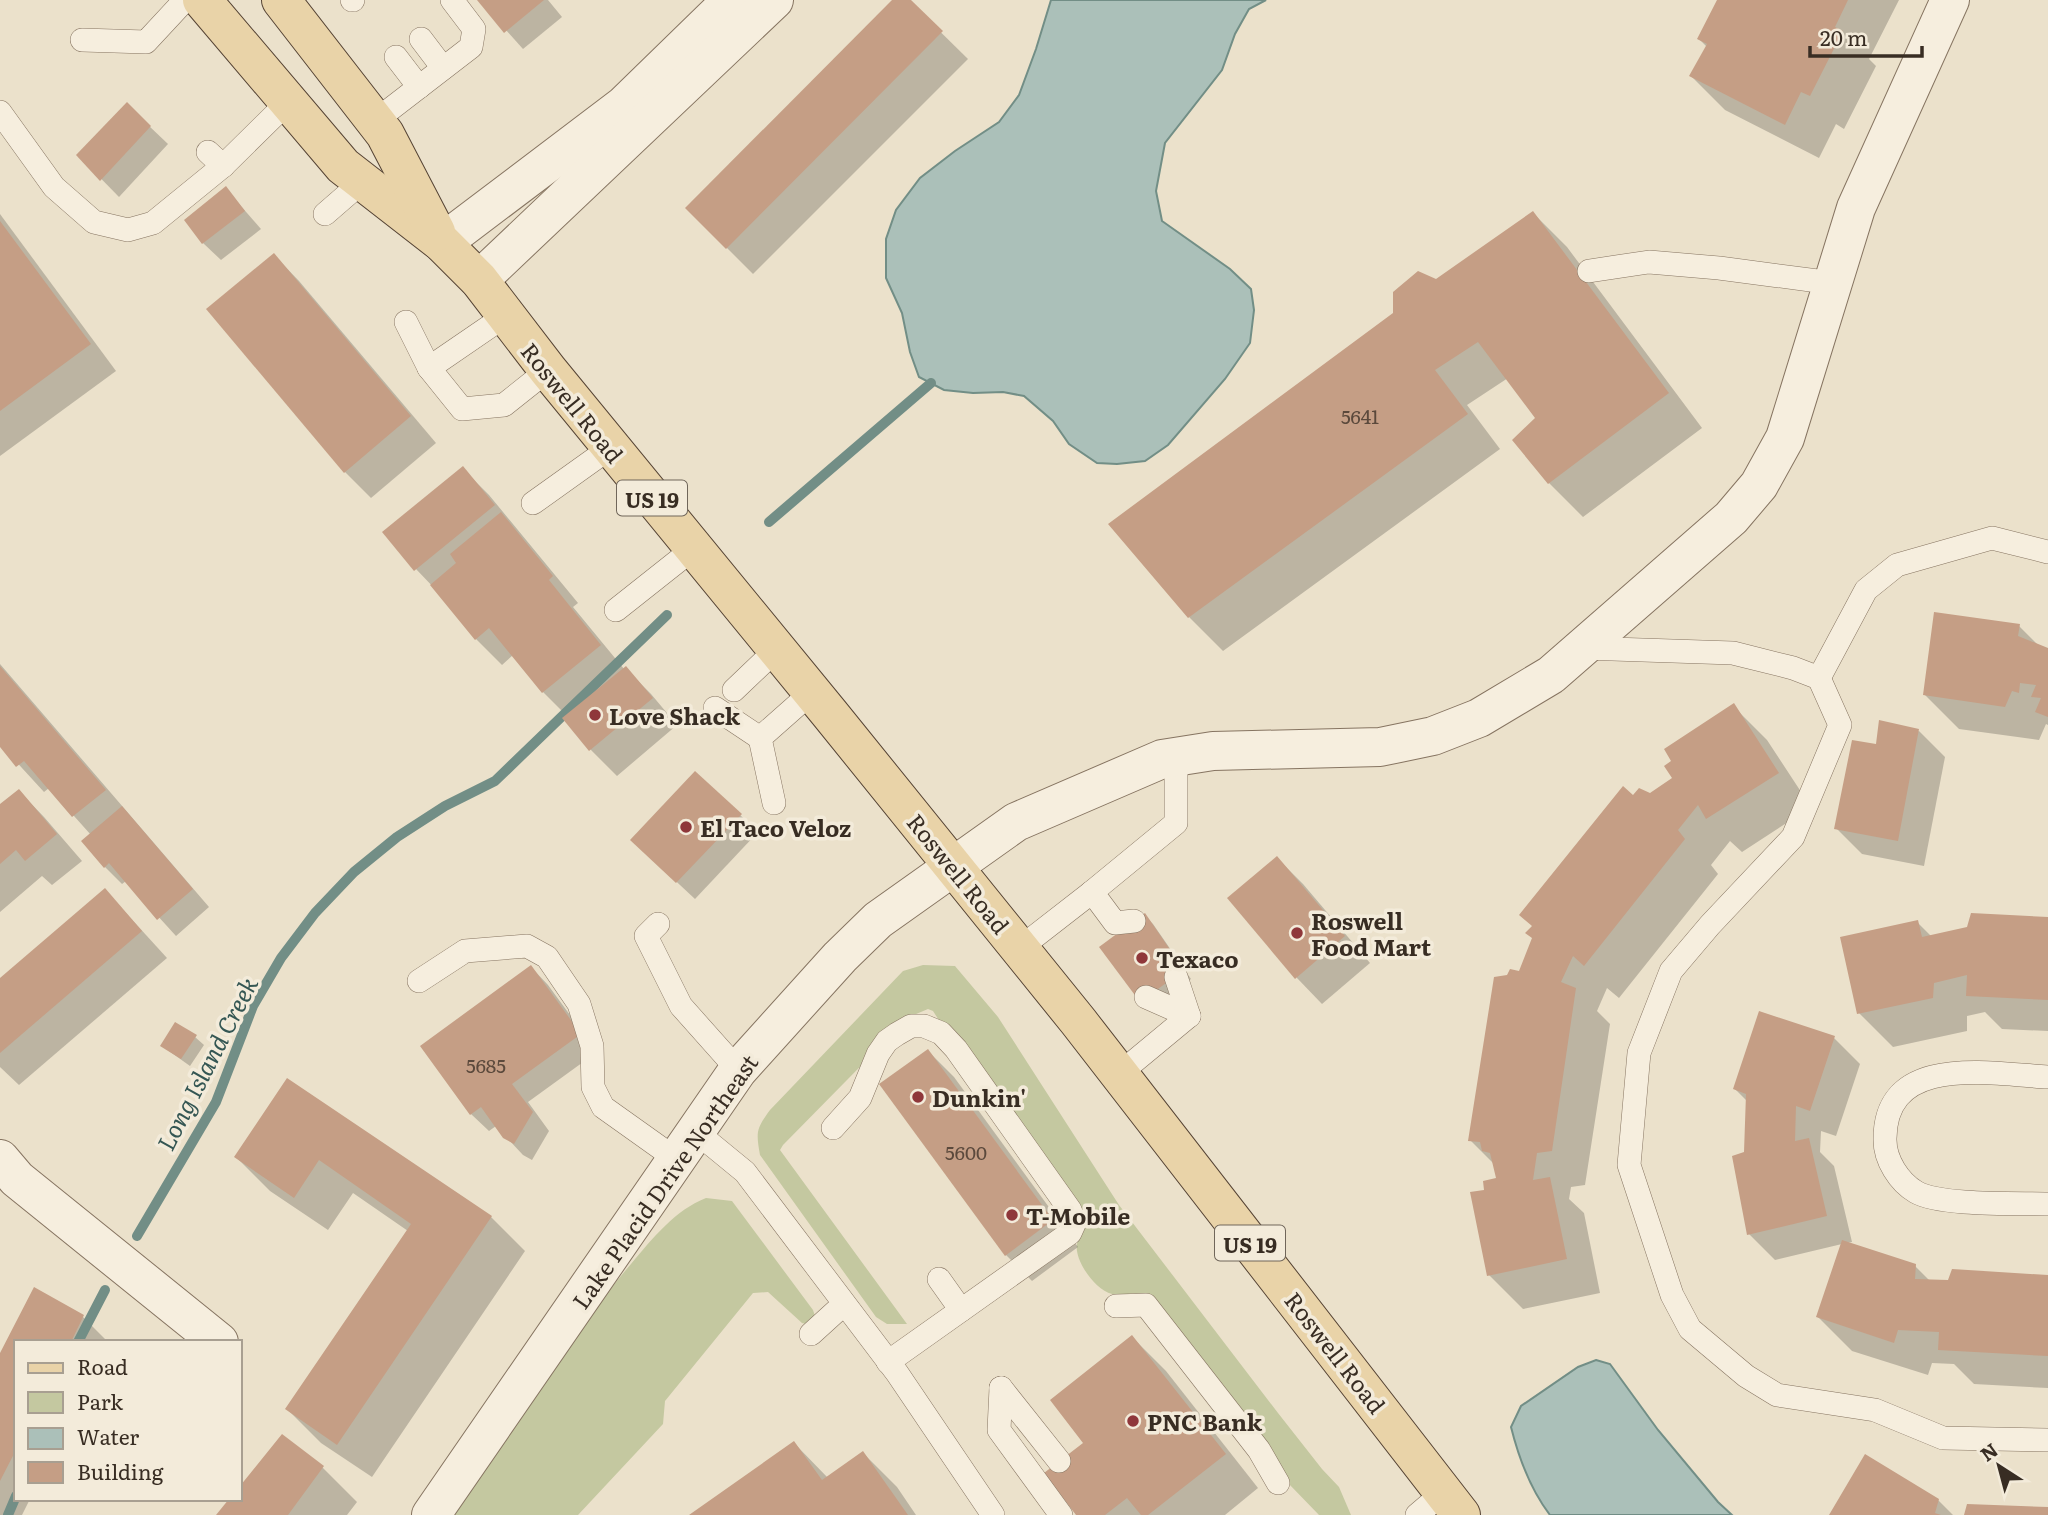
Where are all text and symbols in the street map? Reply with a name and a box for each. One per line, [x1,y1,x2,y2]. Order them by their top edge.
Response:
scale bar [1810,14,1922,58]
text: 20 m [1820,21,1867,52]
street label: Roswell Road [514,334,632,470]
house number: 5641 [1341,402,1379,430]
road number: US 19 [617,480,687,516]
place label: Love Shack [609,698,741,732]
marker: Love Shack [587,707,603,723]
street label: Roswell Road [900,805,1018,941]
place label: El Taco Veloz [700,810,851,844]
marker: El Taco Veloz [678,819,694,835]
place label: Roswell Food Mart [1311,903,1431,963]
marker: Roswell Food Mart [1289,925,1305,941]
place label: Texaco [1156,941,1238,975]
marker: Texaco [1134,950,1150,966]
water label: Long Island Creek [147,969,265,1156]
street label: Lake Placid Drive Northeast [563,1046,766,1315]
house number: 5685 [466,1051,506,1079]
place label: Dunkin' [932,1080,1026,1114]
marker: Dunkin' [910,1089,926,1105]
house number: 5600 [945,1138,987,1166]
place label: T-Mobile [1026,1198,1130,1232]
marker: T-Mobile [1004,1207,1020,1223]
road number: US 19 [1215,1226,1285,1260]
street label: Roswell Road [1278,1284,1394,1420]
legend [14,1340,242,1501]
text: Road [77,1350,128,1381]
text: Park [77,1385,123,1416]
place label: PNC Bank [1147,1404,1263,1438]
marker: PNC Bank [1125,1413,1141,1429]
text: Water [77,1420,139,1451]
north arrow [1964,1431,2034,1501]
text: N [1974,1435,2003,1467]
text: Building [77,1455,164,1486]

